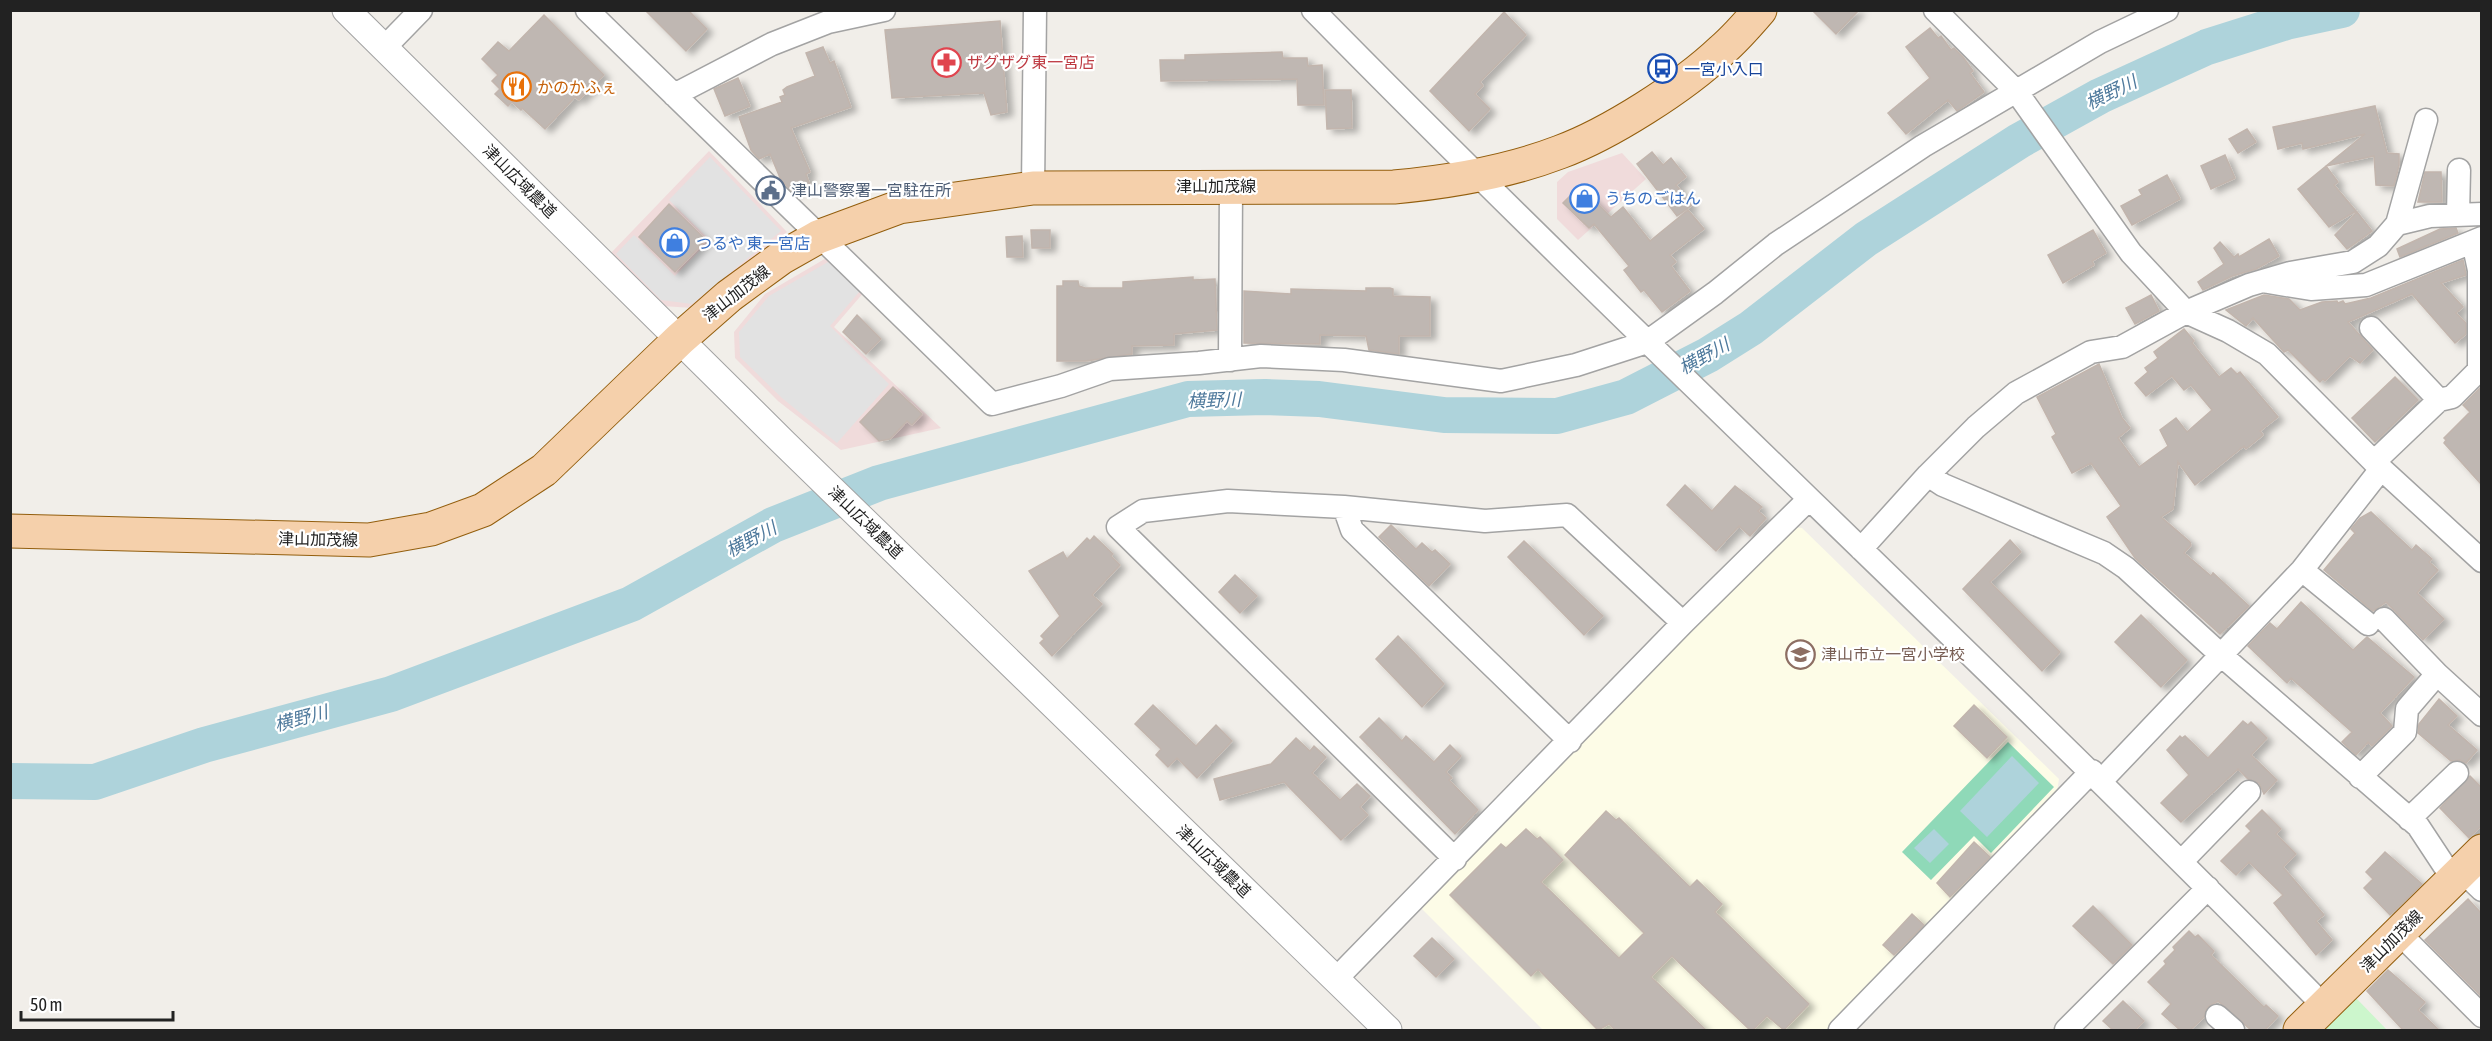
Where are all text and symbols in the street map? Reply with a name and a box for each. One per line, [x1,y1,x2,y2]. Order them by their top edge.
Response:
pharmacy icon: ザグザグ東一宮店 [930,46,962,78]
place label: ザグザグ東一宮店 [967,53,1095,71]
bus stop icon: 一宮小入口 [1647,53,1679,85]
place label: 一宮小入口 [1684,60,1764,78]
water label: 横野川 [2082,70,2142,113]
restaurant icon: かのかふぇ [500,71,532,103]
place label: かのかふぇ [537,78,617,96]
street label: 津山広域農道 [480,141,560,221]
public building icon: 津山警察署一宮駐在所 [754,174,786,206]
street label: 津山加茂線 [1176,177,1256,195]
place label: 津山警察署一宮駐在所 [791,181,951,199]
shop icon: うちのごはん [1568,182,1600,214]
place label: うちのごはん [1605,189,1701,207]
shop icon: つるや 東一宮店 [659,227,691,259]
place label: つるや 東一宮店 [696,234,810,252]
street label: 津山加茂線 [699,261,773,325]
water label: 横野川 [1675,333,1734,378]
water label: 横野川 [1187,388,1243,411]
street label: 津山広域農道 [825,482,907,562]
water label: 横野川 [722,516,782,561]
street label: 津山加茂線 [278,529,358,549]
school or university icon: 津山市立一宮小学校 [1784,638,1816,670]
place label: 津山市立一宮小学校 [1821,645,1965,663]
water label: 横野川 [272,700,332,735]
street label: 津山広域農道 [1173,821,1255,901]
street label: 津山加茂線 [2356,906,2426,976]
scale bar [21,984,172,1022]
text: 50 m [30,994,62,1015]

